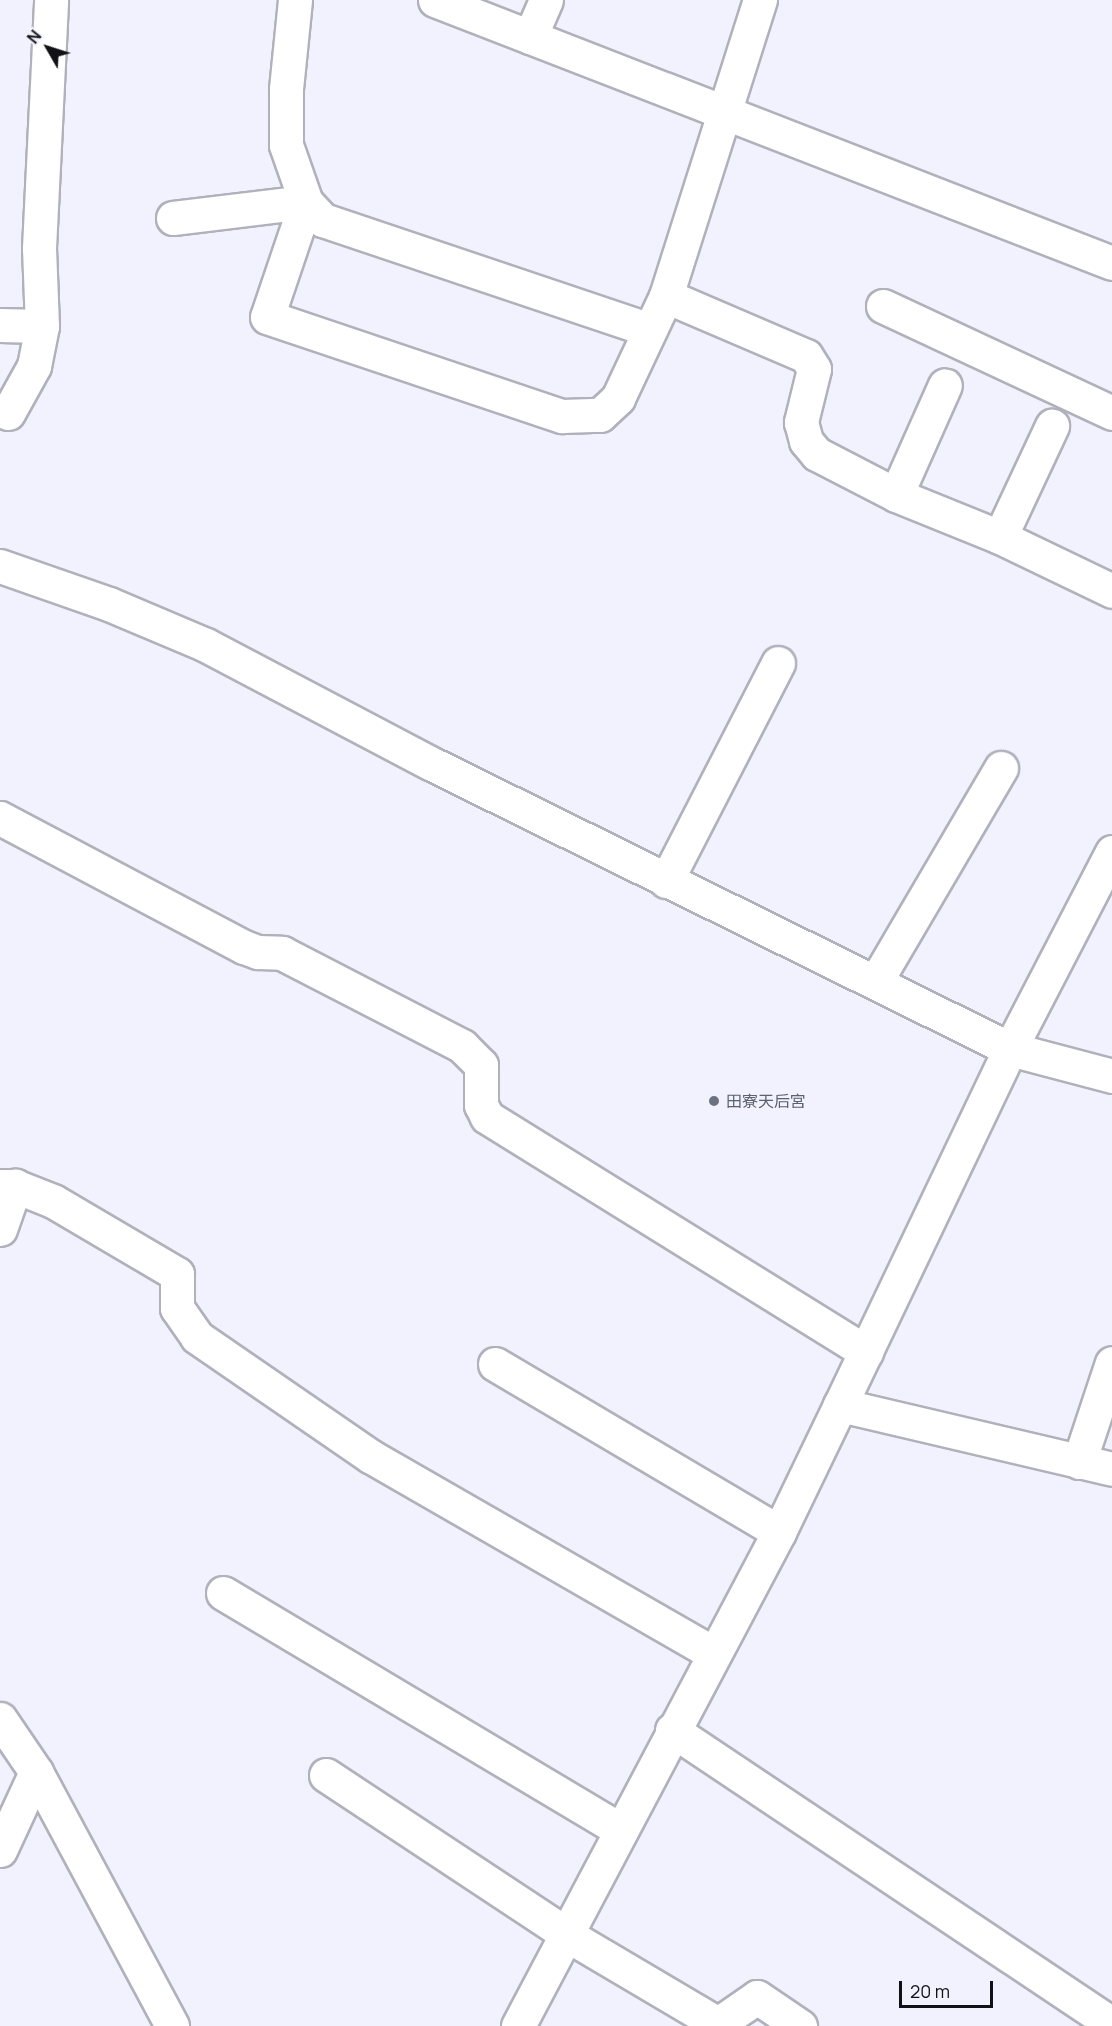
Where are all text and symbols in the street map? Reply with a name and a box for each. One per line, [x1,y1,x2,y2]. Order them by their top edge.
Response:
north arrow [18,18,78,78]
text: N [22,25,46,48]
place label: 田寮天后宮 [726,1091,806,1111]
marker: 田寮天后宮 [707,1094,721,1108]
scale bar [902,1969,996,2007]
text: 20 m [910,1979,950,2003]

